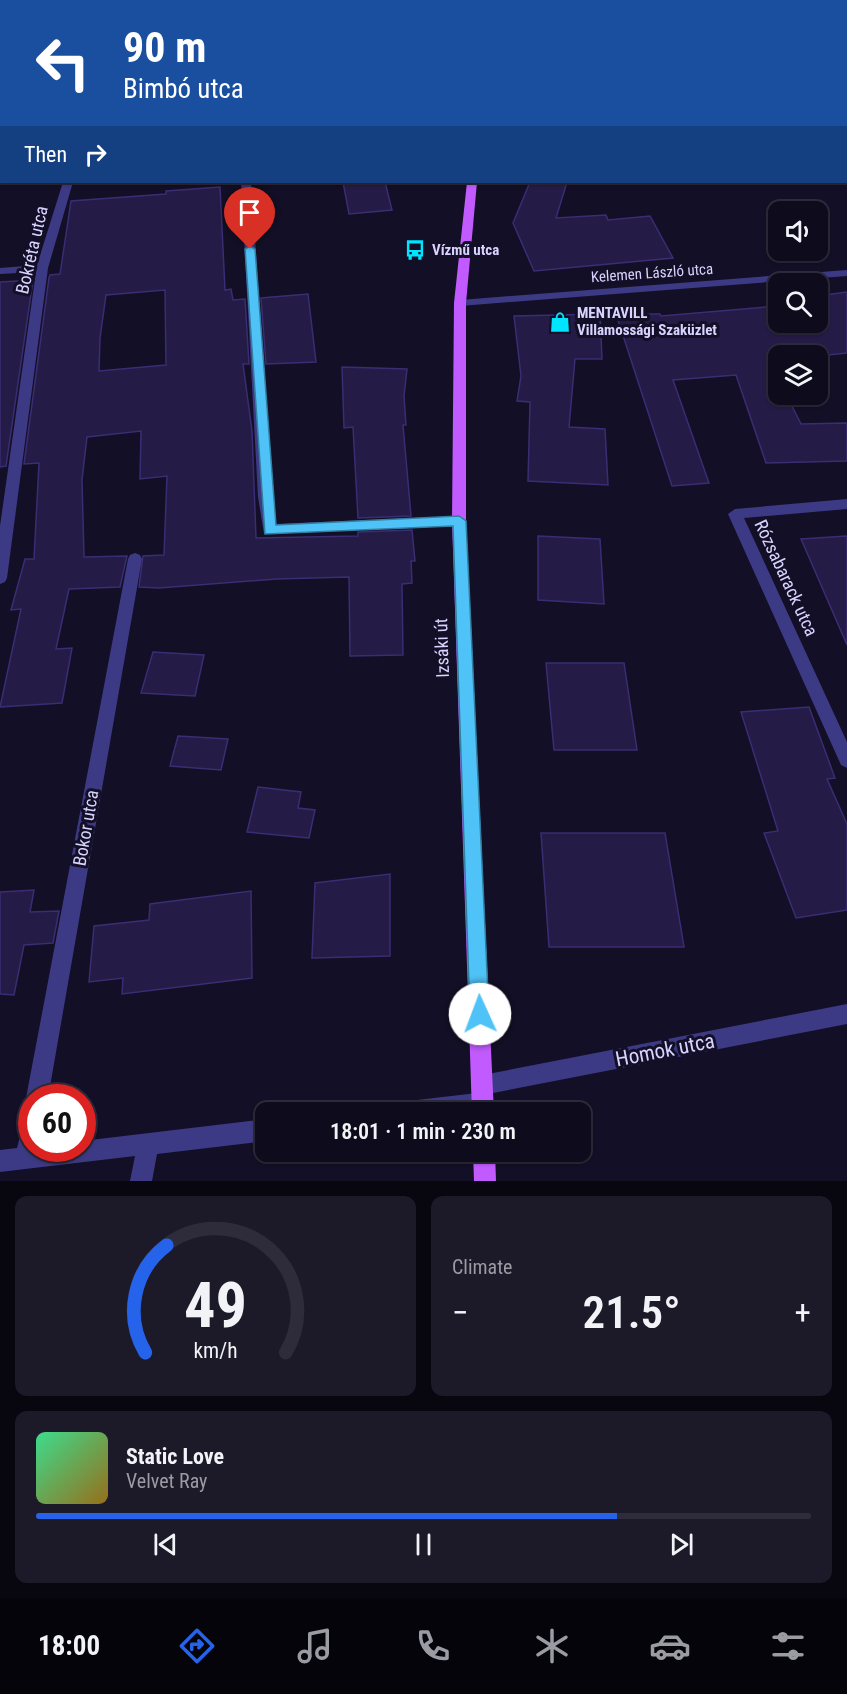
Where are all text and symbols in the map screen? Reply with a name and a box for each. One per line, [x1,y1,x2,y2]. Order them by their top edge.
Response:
text: 90 m [123,23,206,72]
icon: left [24,24,102,102]
text: Bimbó utca [123,73,244,105]
icon: right [79,138,112,171]
text: Then [24,142,67,167]
pin [224,187,275,249]
icon: arrive [233,196,266,229]
map controls [768,201,828,405]
button: sound [768,201,828,261]
street label: Bokréta utca [11,204,52,296]
bus stop icon: Vízmű utca [403,238,427,262]
place label: Vízmű utca [432,241,499,259]
street label: Kelemen László utca [590,260,714,286]
button: search [768,273,828,333]
place label: MENTAVILL Villamossági Szaküzlet [577,304,717,339]
shop icon: MENTAVILL Villamossági Szaküzlet [548,310,572,334]
button: layers [768,345,828,405]
street label: Rózsabarack utca [750,516,823,639]
street label: Izsáki út [430,618,453,678]
street label: Bokor utca [69,788,102,867]
position arrow [448,982,512,1046]
street label: Homok utca [613,1029,717,1071]
speed limit sign: 60 [18,1084,96,1162]
text: 18:01 · 1 min · 230 m [330,1119,516,1144]
text: Climate [452,1255,512,1279]
text: 49 [184,1269,247,1342]
text: 21.5° [583,1286,681,1339]
text: − [452,1293,469,1332]
text: + [795,1293,811,1332]
text: km/h [193,1338,238,1363]
text: Static Love [126,1444,224,1469]
text: Velvet Ray [126,1469,207,1493]
icon: previous [149,1528,182,1561]
icon: pause [407,1528,440,1561]
icon: next [665,1528,698,1561]
icon: directions [176,1625,218,1667]
icon: music [294,1625,336,1667]
icon: phone [412,1625,454,1667]
icon: climate [531,1625,573,1667]
icon: car [649,1625,691,1667]
icon: filters [767,1625,809,1667]
text: 18:00 [38,1630,100,1662]

